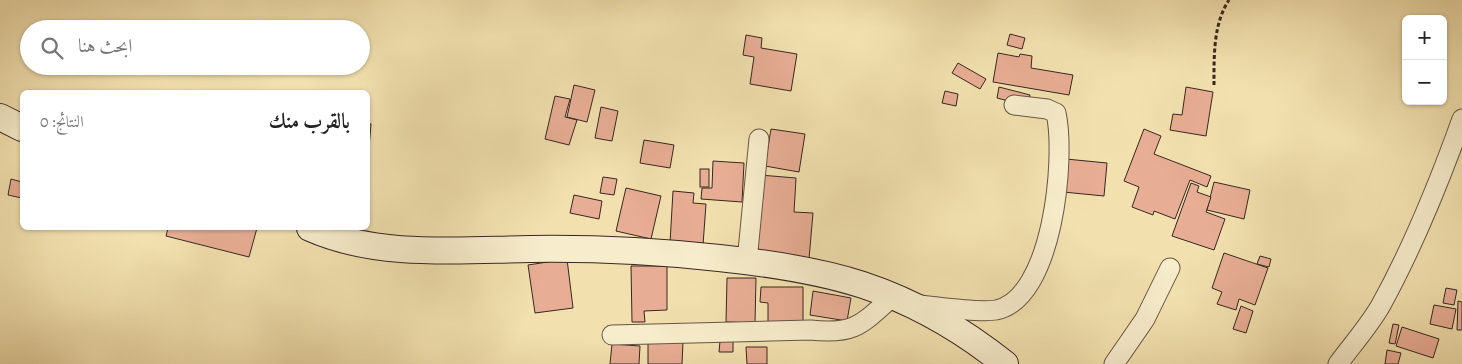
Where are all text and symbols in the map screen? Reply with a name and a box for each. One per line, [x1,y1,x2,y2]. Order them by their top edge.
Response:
map controls [1402,15,1447,105]
button: + [1402,15,1447,60]
search box [20,20,370,75]
text: ابحث هنا [78,33,132,59]
icon: search [38,34,66,62]
button: − [1402,60,1447,105]
text: بالقرب منك [269,107,350,135]
text: النتائج: 0 [40,111,84,133]

